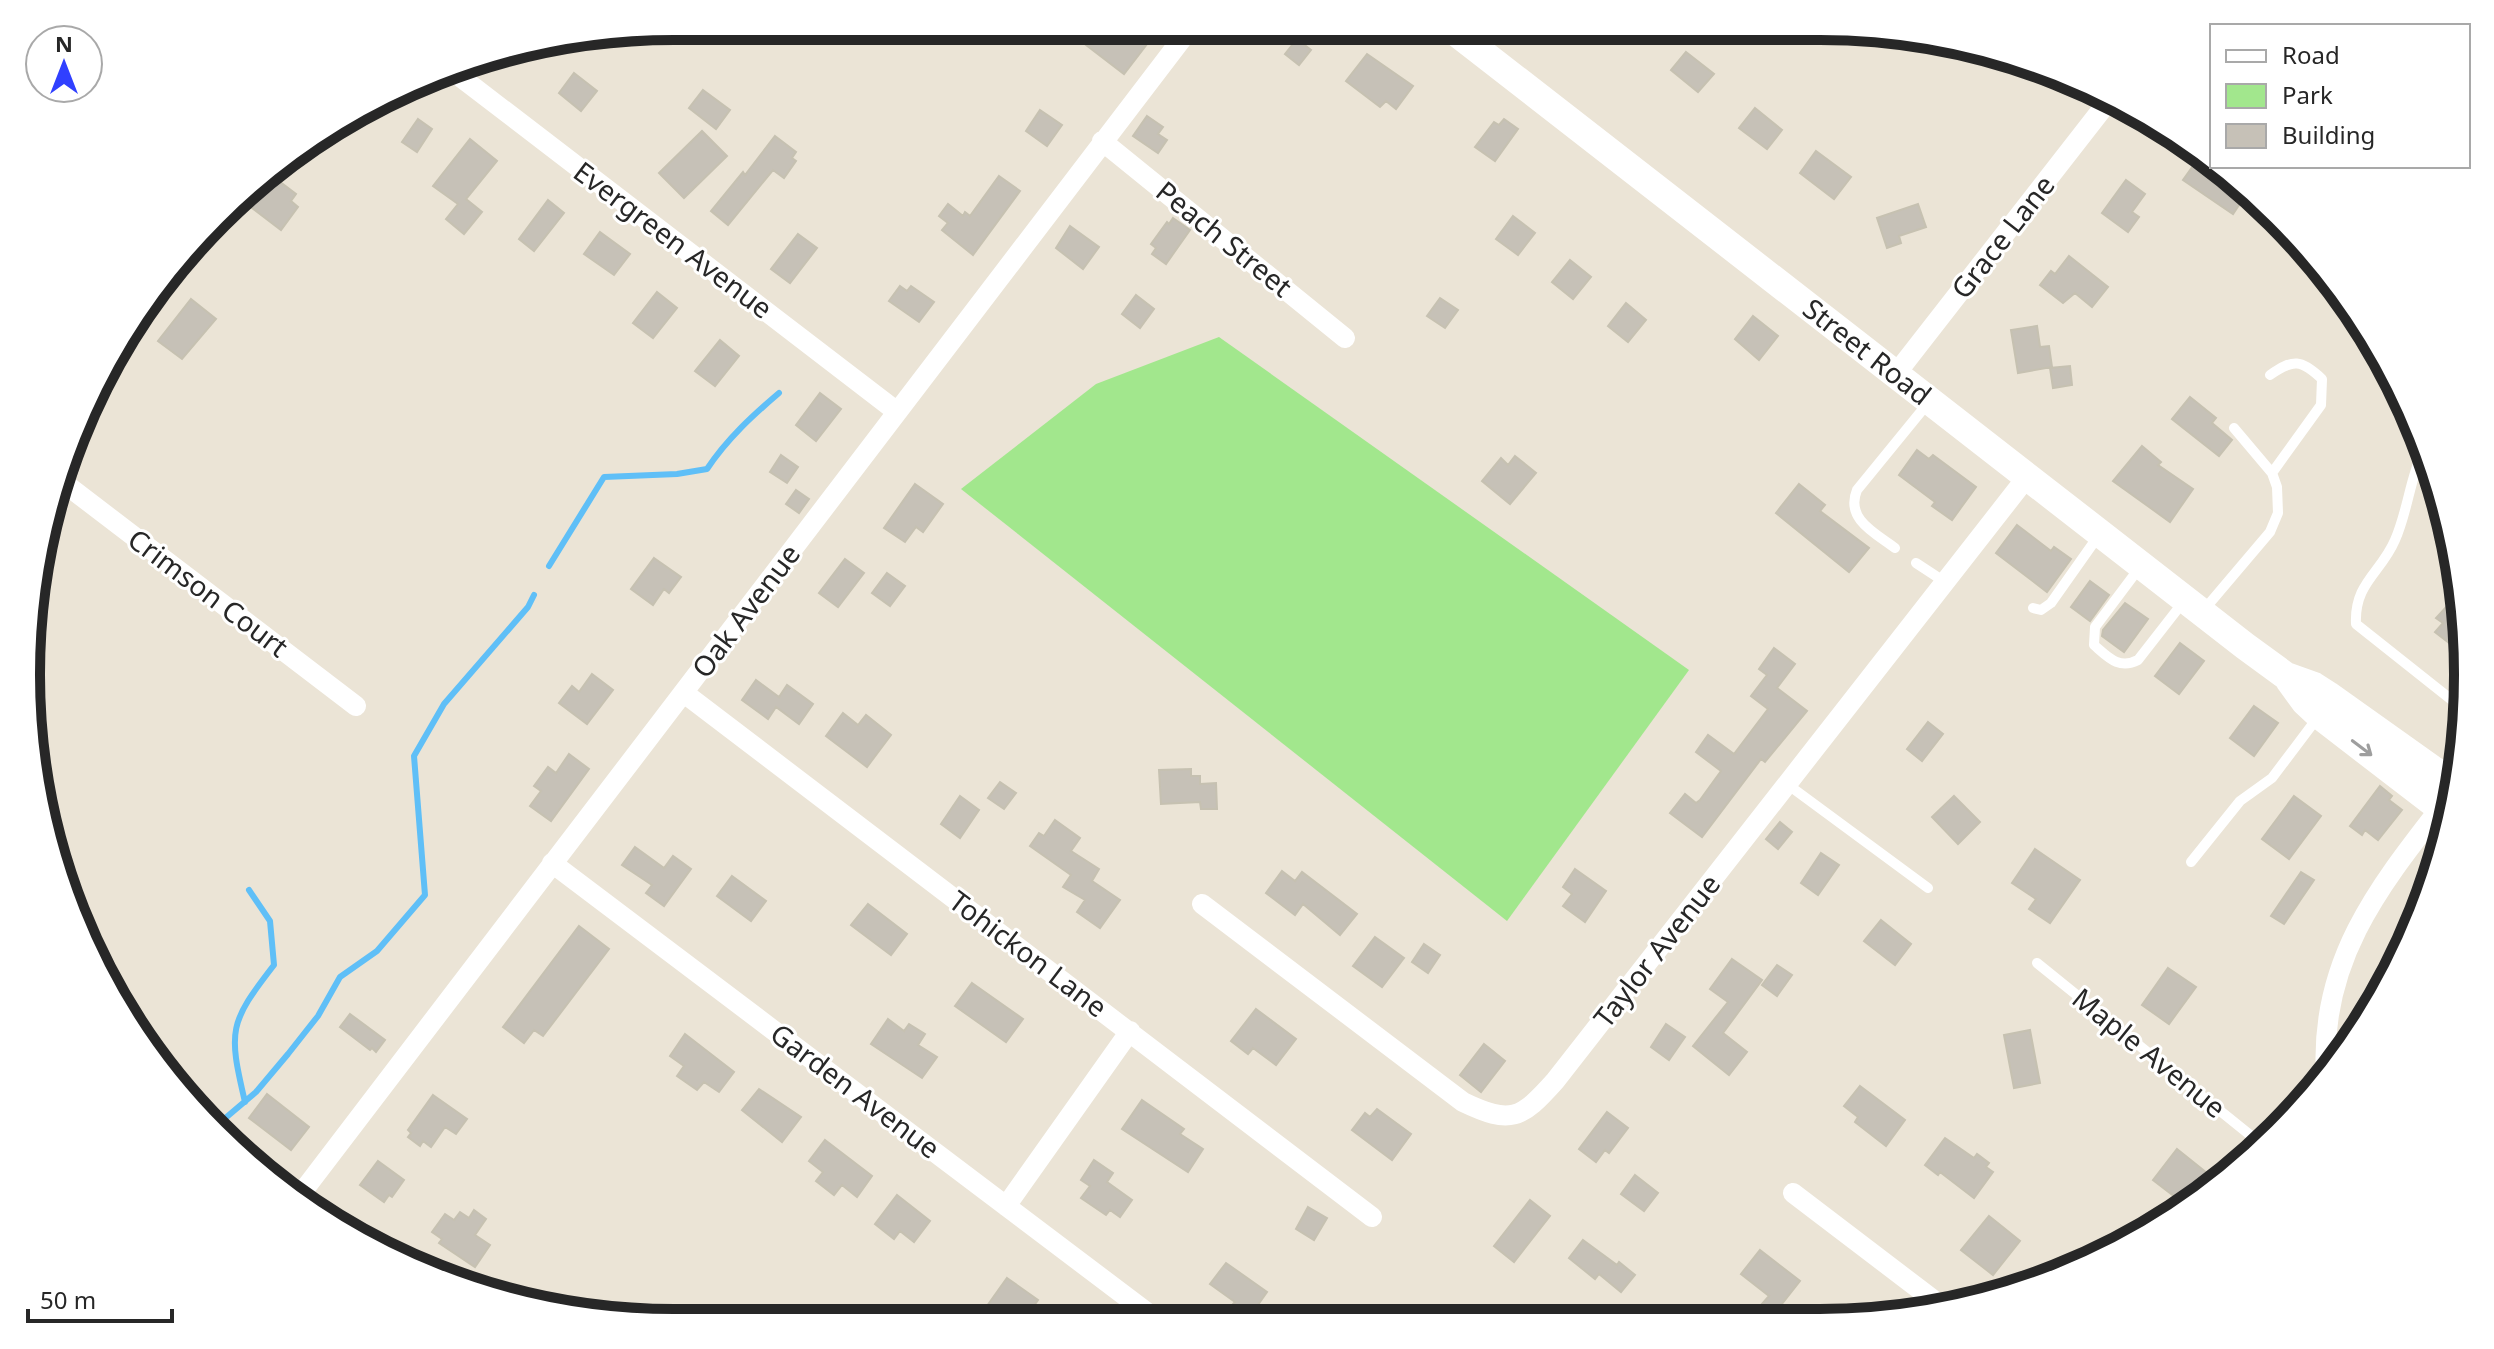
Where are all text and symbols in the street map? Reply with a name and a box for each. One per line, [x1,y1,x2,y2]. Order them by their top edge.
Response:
north arrow [24,24,104,104]
legend [2210,24,2470,168]
text: N [55,28,73,58]
text: Road [2282,38,2340,71]
text: Park [2282,78,2333,111]
text: Building [2282,118,2375,151]
street label: Evergreen Avenue [566,152,781,326]
street label: Grace Lane [1942,167,2062,306]
street label: Peach Street [1149,172,1301,305]
street label: Street Road [1796,289,1939,413]
street label: Crimson Court [121,519,296,665]
street label: Oak Avenue [682,536,808,685]
one-way arrow [2351,740,2373,757]
street label: Taylor Avenue [1584,866,1728,1035]
street label: Tohickon Lane [942,881,1115,1025]
street label: Maple Avenue [2065,979,2234,1126]
street label: Garden Avenue [763,1014,948,1166]
scale bar [28,1273,172,1323]
text: 50 m [40,1283,96,1316]

